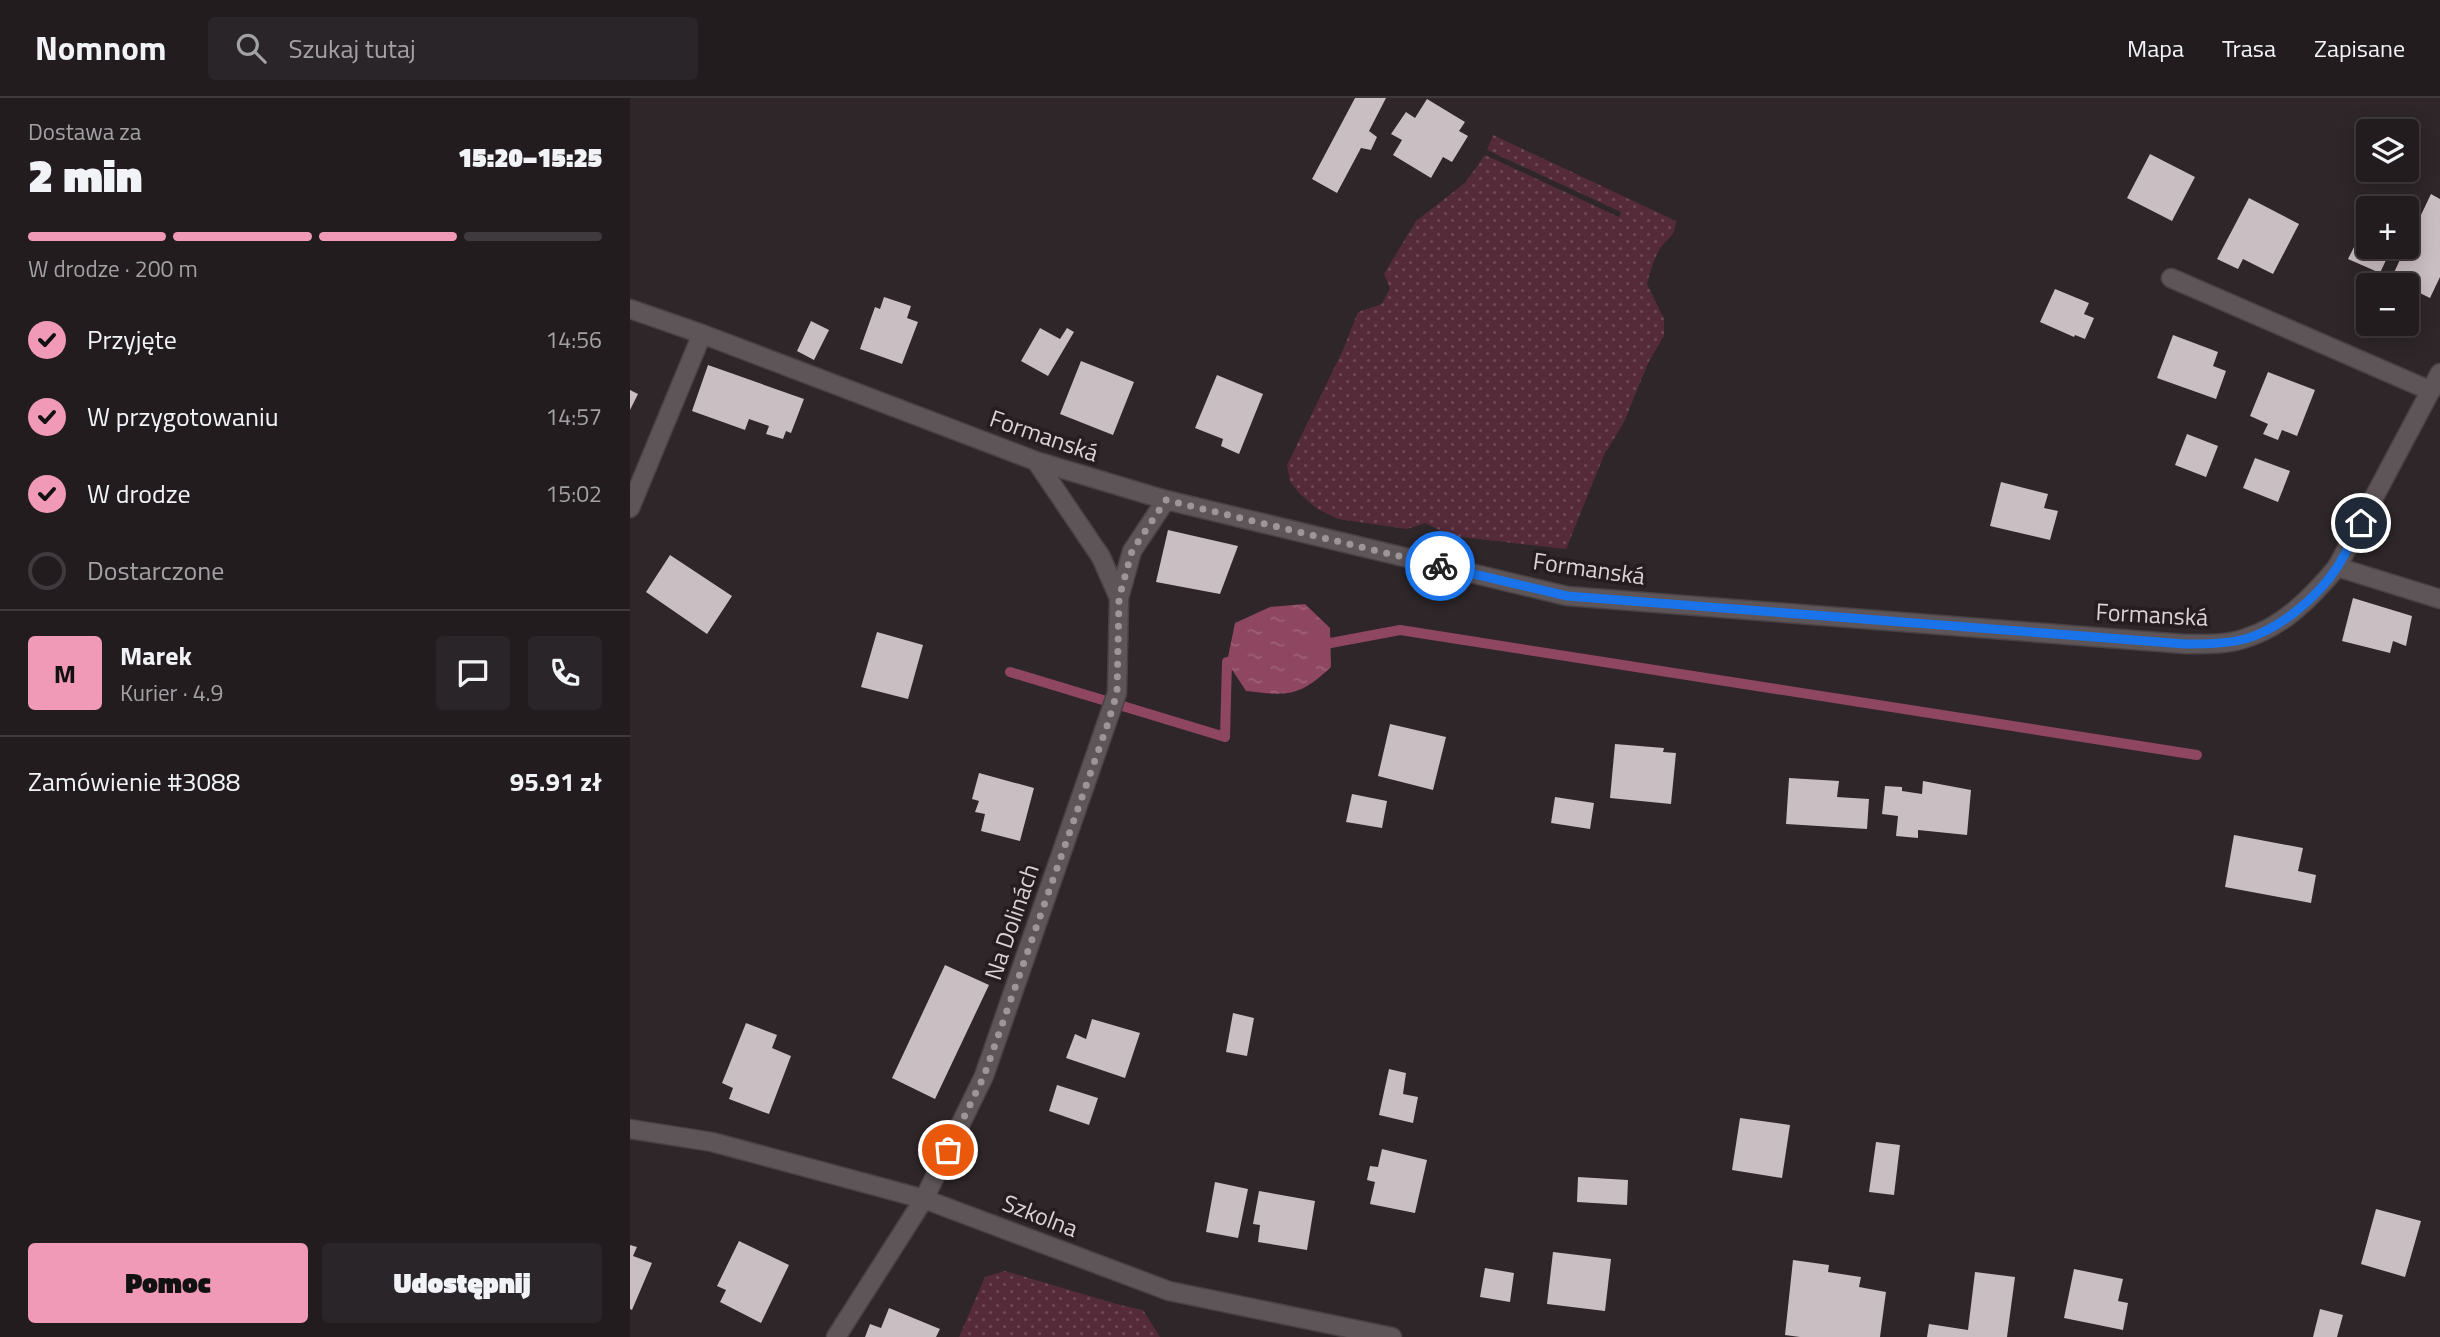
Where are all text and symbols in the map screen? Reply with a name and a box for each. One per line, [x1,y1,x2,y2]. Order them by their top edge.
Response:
search box [208,17,698,80]
text: Nomnom [35,23,166,73]
icon: search [232,29,270,67]
text: Szukaj tutaj [288,29,416,68]
text: Mapa [2127,30,2184,66]
text: Trasa [2222,30,2276,66]
text: Zapisane [2314,30,2405,66]
text: Dostawa za [28,114,141,149]
map controls [2356,119,2419,336]
button: layers [2356,119,2419,182]
text: 15:20–15:25 [458,138,602,177]
text: 2 min [28,140,142,210]
button: + [2356,196,2419,259]
text: W drodze · 200 m [28,251,198,286]
button: − [2356,273,2419,336]
text: Przyjęte [87,320,177,359]
icon: check [28,321,66,359]
text: 14:56 [545,322,602,357]
text: W przygotowaniu [87,397,278,436]
icon: check [28,398,66,436]
text: 14:57 [545,399,602,434]
street label: Formanská [985,400,1103,470]
text: W drodze [87,474,191,513]
icon: check [28,475,66,513]
text: 15:02 [545,476,602,511]
pin [2331,493,2391,553]
icon: home [2342,504,2380,542]
courier [1405,531,1475,601]
street label: Formanská [1531,542,1647,594]
icon: bike [1421,547,1459,585]
text: Dostarczone [87,551,224,590]
street label: Formanská [2095,593,2209,635]
text: Marek [120,636,192,675]
button: chat [436,636,510,710]
button: phone [528,636,602,710]
text: M [54,654,76,693]
text: Kurier · 4.9 [120,675,223,710]
text: Zamówienie #3088 [28,762,240,801]
text: 95.91 zł [510,762,602,801]
street label: Na Dolinách [974,859,1048,985]
pin [918,1120,978,1180]
icon: bag [929,1131,967,1169]
street label: Szkolna [997,1184,1083,1246]
button: Pomoc [28,1243,308,1323]
button: Udostępnij [322,1243,602,1323]

